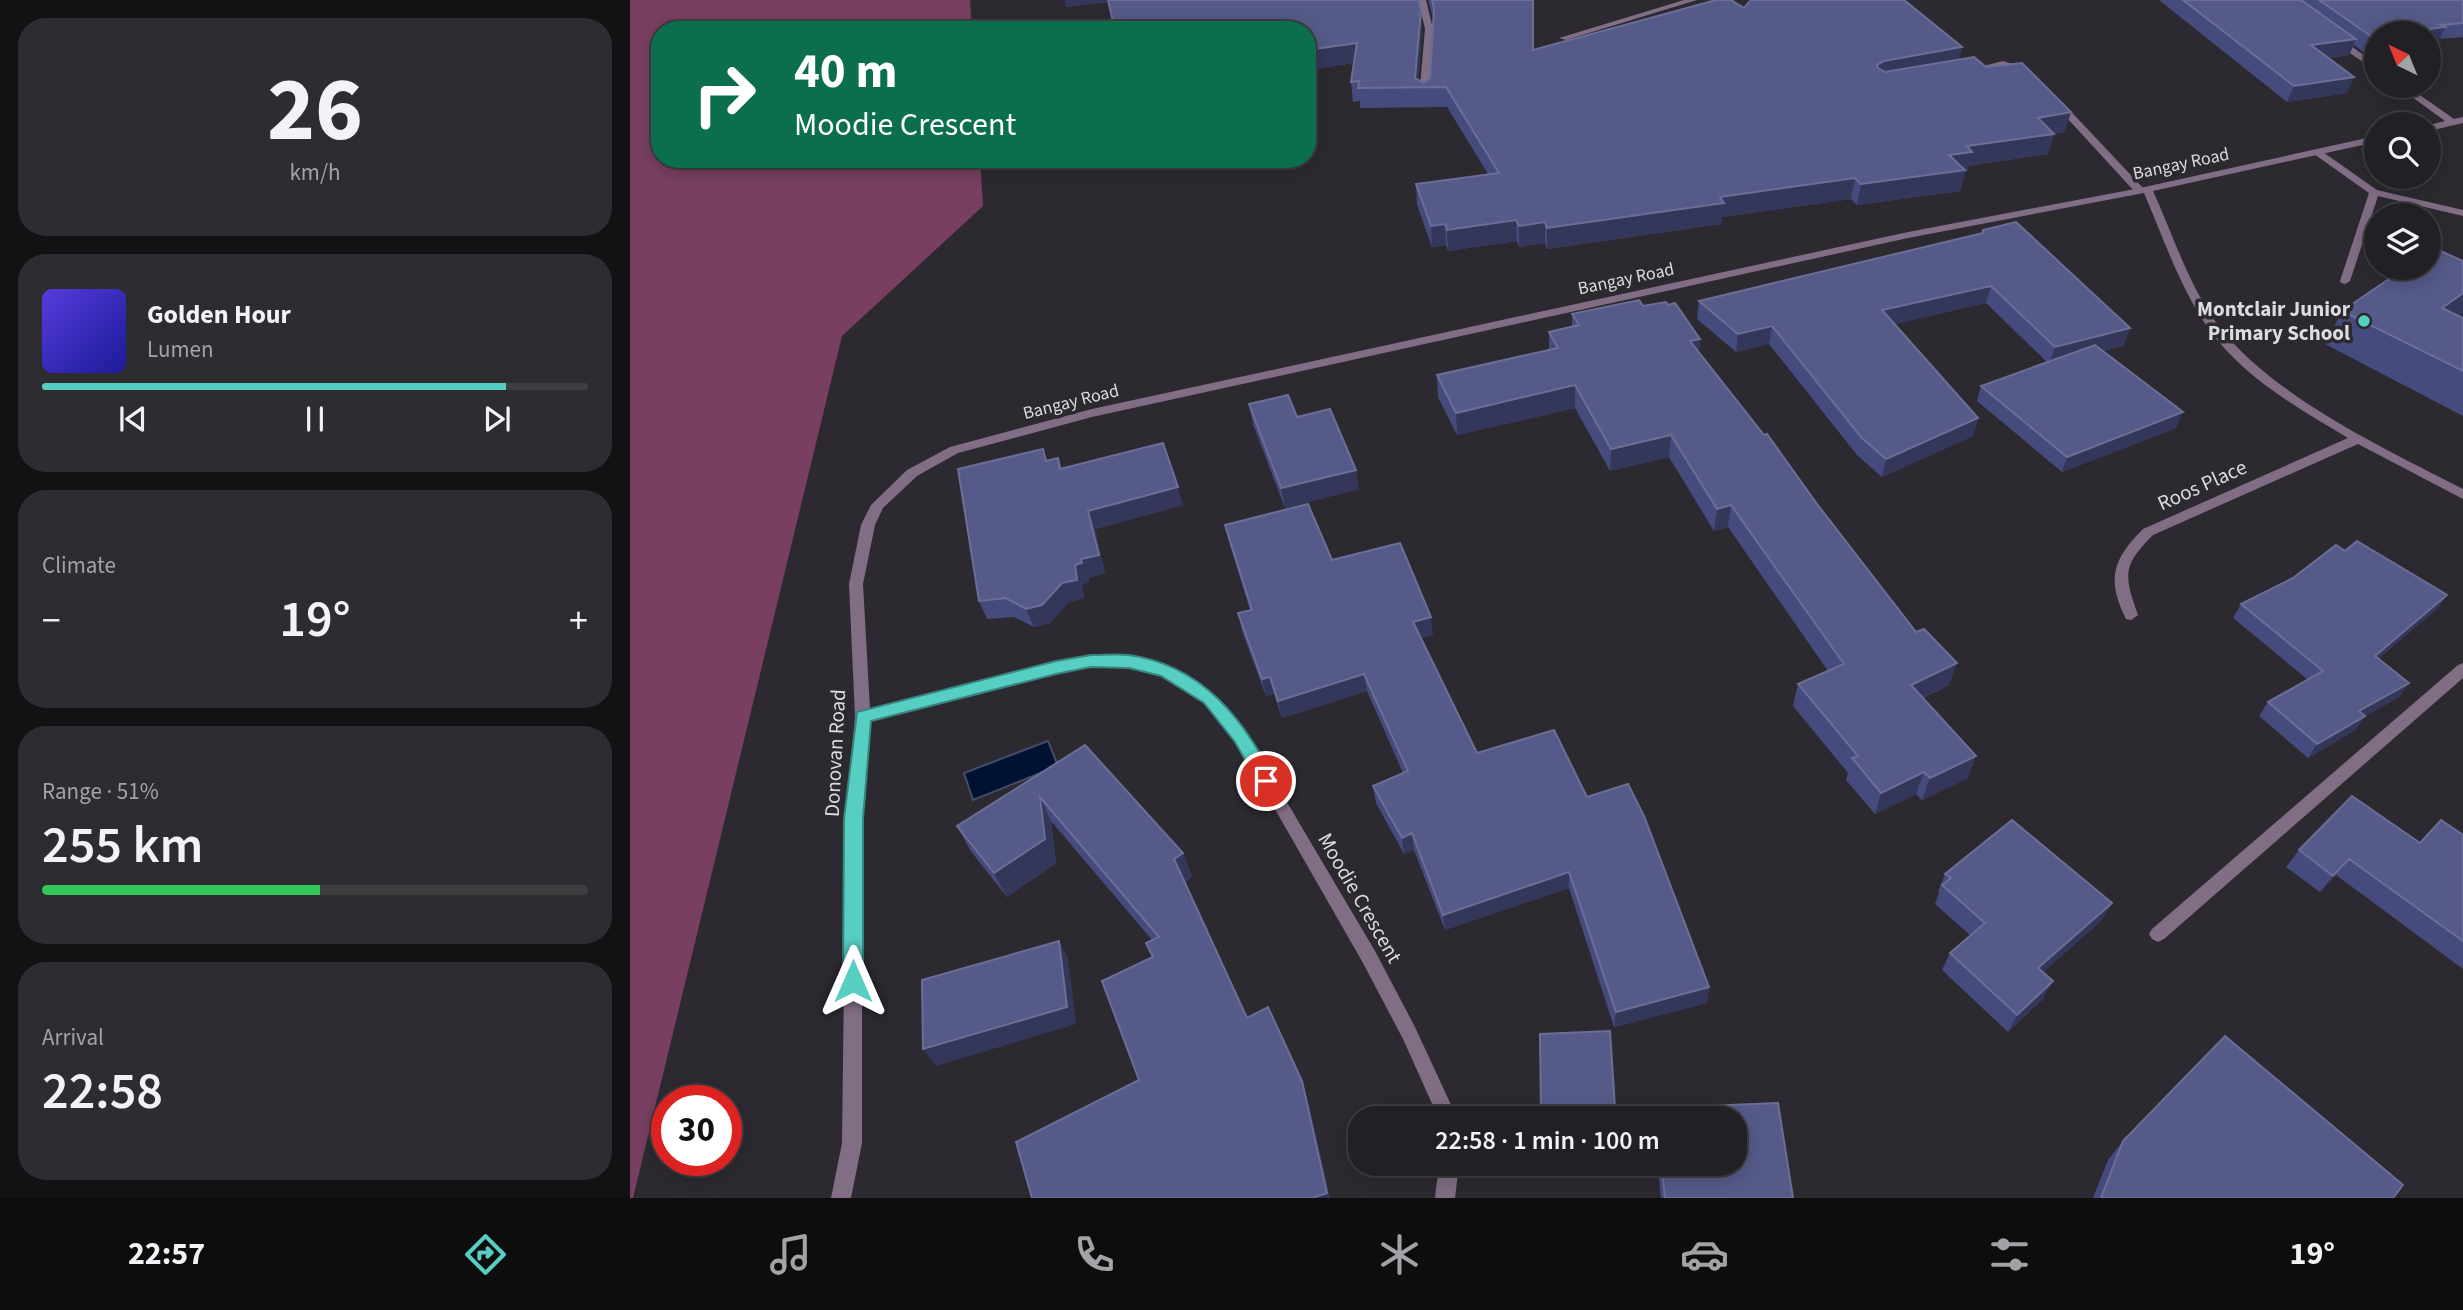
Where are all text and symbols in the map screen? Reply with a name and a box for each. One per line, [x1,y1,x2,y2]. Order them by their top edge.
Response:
north arrow [2364,21,2441,98]
map controls [2364,21,2441,280]
text: 40 m [794,37,898,107]
text: 26 [267,46,363,175]
icon: right [679,49,770,140]
text: Moodie Crescent [794,102,1016,148]
button: search [2364,112,2441,189]
street label: Bangay Road [2130,142,2232,186]
text: km/h [289,156,341,189]
button: layers [2364,203,2441,280]
street label: Bangay Road [1575,257,1677,301]
place label: Montclair Junior Primary School [2197,294,2351,348]
text: Golden Hour [147,296,291,333]
marker: Montclair Junior Primary School [2356,313,2372,329]
text: Lumen [147,333,214,366]
street label: Bangay Road [1020,378,1122,426]
icon: previous [114,400,152,438]
icon: pause [296,400,334,438]
icon: next [478,400,516,438]
street label: Roos Place [2153,452,2251,518]
text: Climate [42,549,116,582]
text: 19° [279,583,351,657]
text: − [42,594,61,648]
text: + [569,594,588,648]
street label: Donovan Road [817,688,853,818]
pin [1236,751,1296,811]
icon: arrive [1247,762,1285,800]
text: Range · 51% [42,775,159,808]
text: 255 km [42,809,203,883]
street label: Moodie Crescent [1311,827,1409,969]
position arrow [816,944,890,1018]
text: Arrival [42,1021,104,1054]
text: 22:58 [42,1055,163,1129]
speed limit sign: 30 [651,1085,742,1176]
text: 22:58 · 1 min · 100 m [1435,1122,1660,1159]
icon: directions [461,1230,510,1279]
icon: music [766,1230,815,1279]
icon: phone [1070,1230,1119,1279]
icon: climate [1375,1230,1424,1279]
icon: car [1680,1230,1729,1279]
icon: filters [1985,1230,2034,1279]
text: 22:57 [128,1231,205,1277]
text: 19° [2290,1231,2335,1277]

